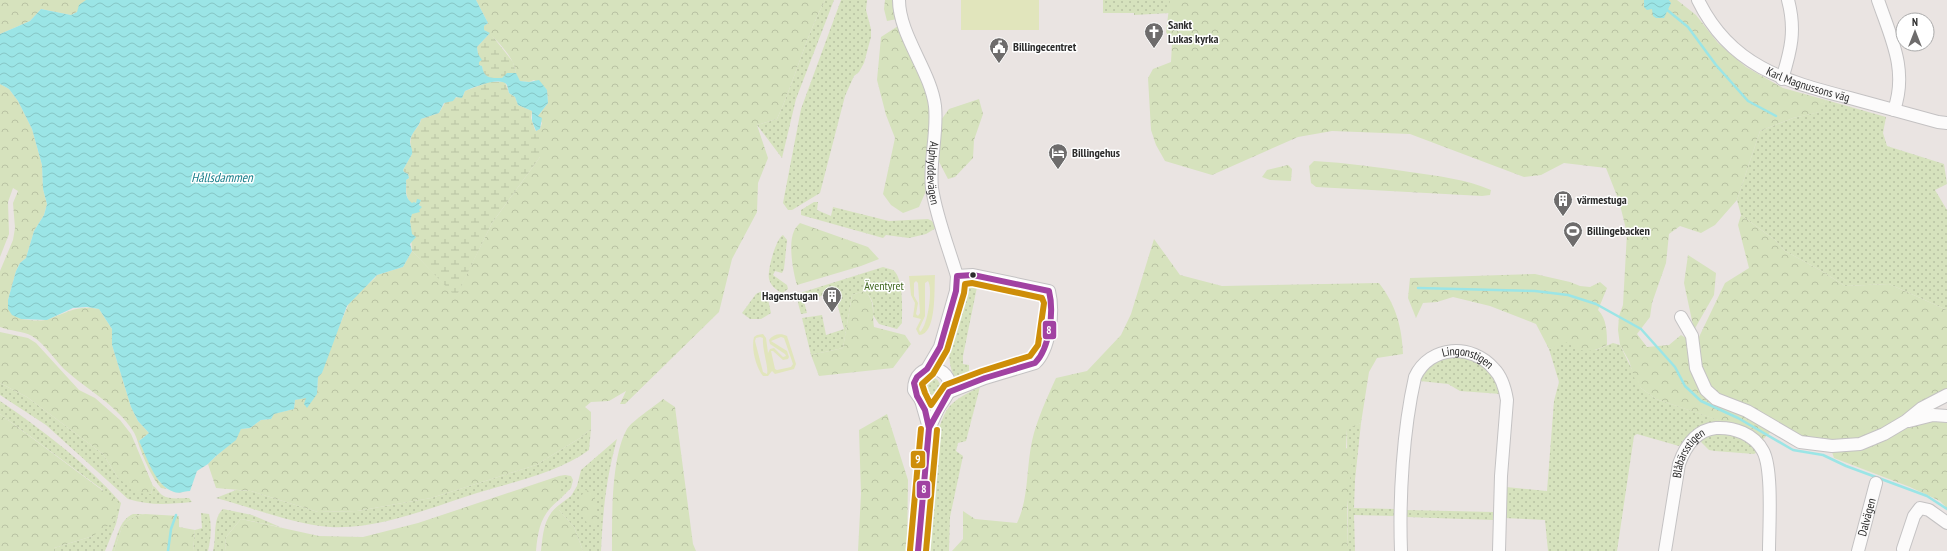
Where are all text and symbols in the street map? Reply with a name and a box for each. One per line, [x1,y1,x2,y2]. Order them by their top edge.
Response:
north arrow [1895,12,1935,52]
text: N [1912,15,1918,29]
place label: Sankt Lukas kyrka [1168,17,1218,46]
church icon: Sankt Lukas kyrka [1143,21,1165,49]
public building icon: Billingecentret [988,36,1010,64]
place label: Billingecentret [1013,39,1077,54]
street label: Karl Magnussons väg [1764,63,1851,105]
street label: Alphyddevägen [924,141,943,206]
hotel icon: Billingehus [1047,142,1069,170]
place label: Billingehus [1072,145,1120,160]
water label: Hållsdammen [191,169,254,186]
building icon: värmestuga [1552,189,1574,217]
place label: värmestuga [1576,192,1627,207]
sports icon: Billingebacken [1562,220,1584,248]
place label: Billingebacken [1587,223,1650,238]
unlabelled marker [968,270,978,280]
park label: Äventyret [864,278,904,293]
building icon: Hagenstugan [821,285,843,313]
place label: Hagenstugan [762,288,818,303]
line badge: 8 [1042,320,1057,340]
text: 8 [1046,323,1052,337]
street label: Lingonstigen [1440,343,1497,371]
street label: Blåbärsstigen [1669,424,1707,479]
line badge: 9 [910,450,926,469]
text: 9 [915,452,921,466]
line badge: 8 [916,480,931,499]
text: 8 [921,482,927,496]
street label: Dalvägen [1854,496,1879,538]

